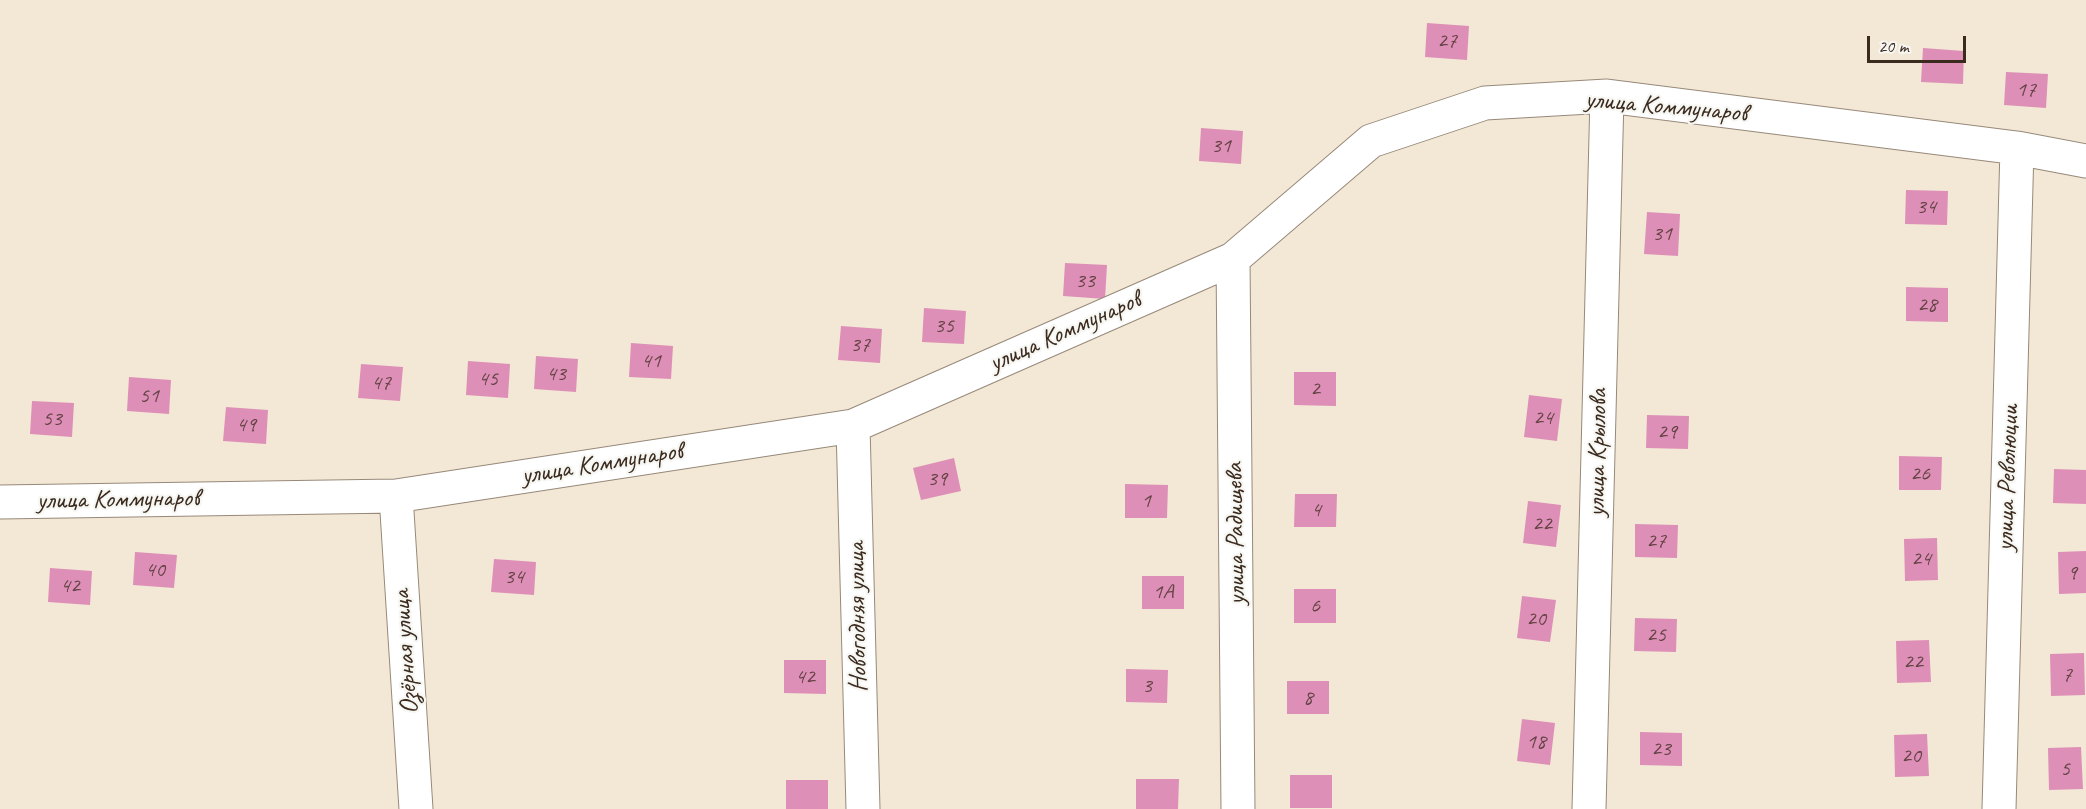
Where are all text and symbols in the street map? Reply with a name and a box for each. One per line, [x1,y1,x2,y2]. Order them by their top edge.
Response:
scale bar [1870,24,1969,62]
house number: 27 [1437,28,1457,54]
text: 20 m [1878,35,1909,57]
house number: 17 [2016,77,2036,103]
street label: улица Коммунаров [1584,84,1748,130]
house number: 31 [1211,133,1231,159]
house number: 34 [1916,194,1936,220]
house number: 31 [1652,221,1672,247]
house number: 33 [1075,268,1095,294]
street label: улица Коммунаров [984,285,1146,379]
house number: 28 [1917,292,1937,318]
house number: 35 [934,313,954,339]
house number: 37 [850,332,870,358]
house number: 41 [641,348,661,374]
house number: 43 [546,361,566,387]
house number: 45 [478,366,498,392]
house number: 47 [371,370,391,396]
house number: 2 [1310,376,1320,402]
house number: 51 [139,383,159,409]
street label: улица Крылова [1581,389,1615,517]
street label: улица Революции [1990,404,2026,552]
house number: 24 [1533,405,1553,431]
house number: 53 [42,406,62,432]
house number: 49 [236,412,256,438]
house number: 29 [1657,419,1677,445]
street label: улица Коммунаров [519,436,685,492]
house number: 26 [1910,461,1930,487]
street label: улица Радищева [1219,463,1253,605]
house number: 39 [927,466,947,492]
street label: улица Коммунаров [36,483,200,517]
house number: 1 [1141,488,1151,514]
house number: 4 [1311,497,1321,523]
house number: 22 [1532,511,1552,537]
house number: 27 [1646,528,1666,554]
street label: Новогодняя улица [841,542,875,692]
house number: 24 [1911,546,1931,572]
house number: 40 [145,557,165,583]
house number: 9 [2067,560,2077,586]
house number: 34 [504,564,524,590]
house number: 42 [60,573,80,599]
house number: 1А [1153,579,1173,605]
street label: Озёрная улица [386,589,426,715]
house number: 6 [1310,593,1320,619]
house number: 20 [1526,606,1546,632]
house number: 25 [1646,622,1666,648]
house number: 22 [1903,649,1923,675]
house number: 7 [2062,662,2072,688]
house number: 42 [795,664,815,690]
house number: 3 [1142,673,1152,699]
house number: 8 [1303,685,1313,711]
house number: 18 [1526,729,1546,755]
house number: 23 [1651,736,1671,762]
house number: 20 [1901,743,1921,769]
house number: 5 [2060,756,2070,782]

